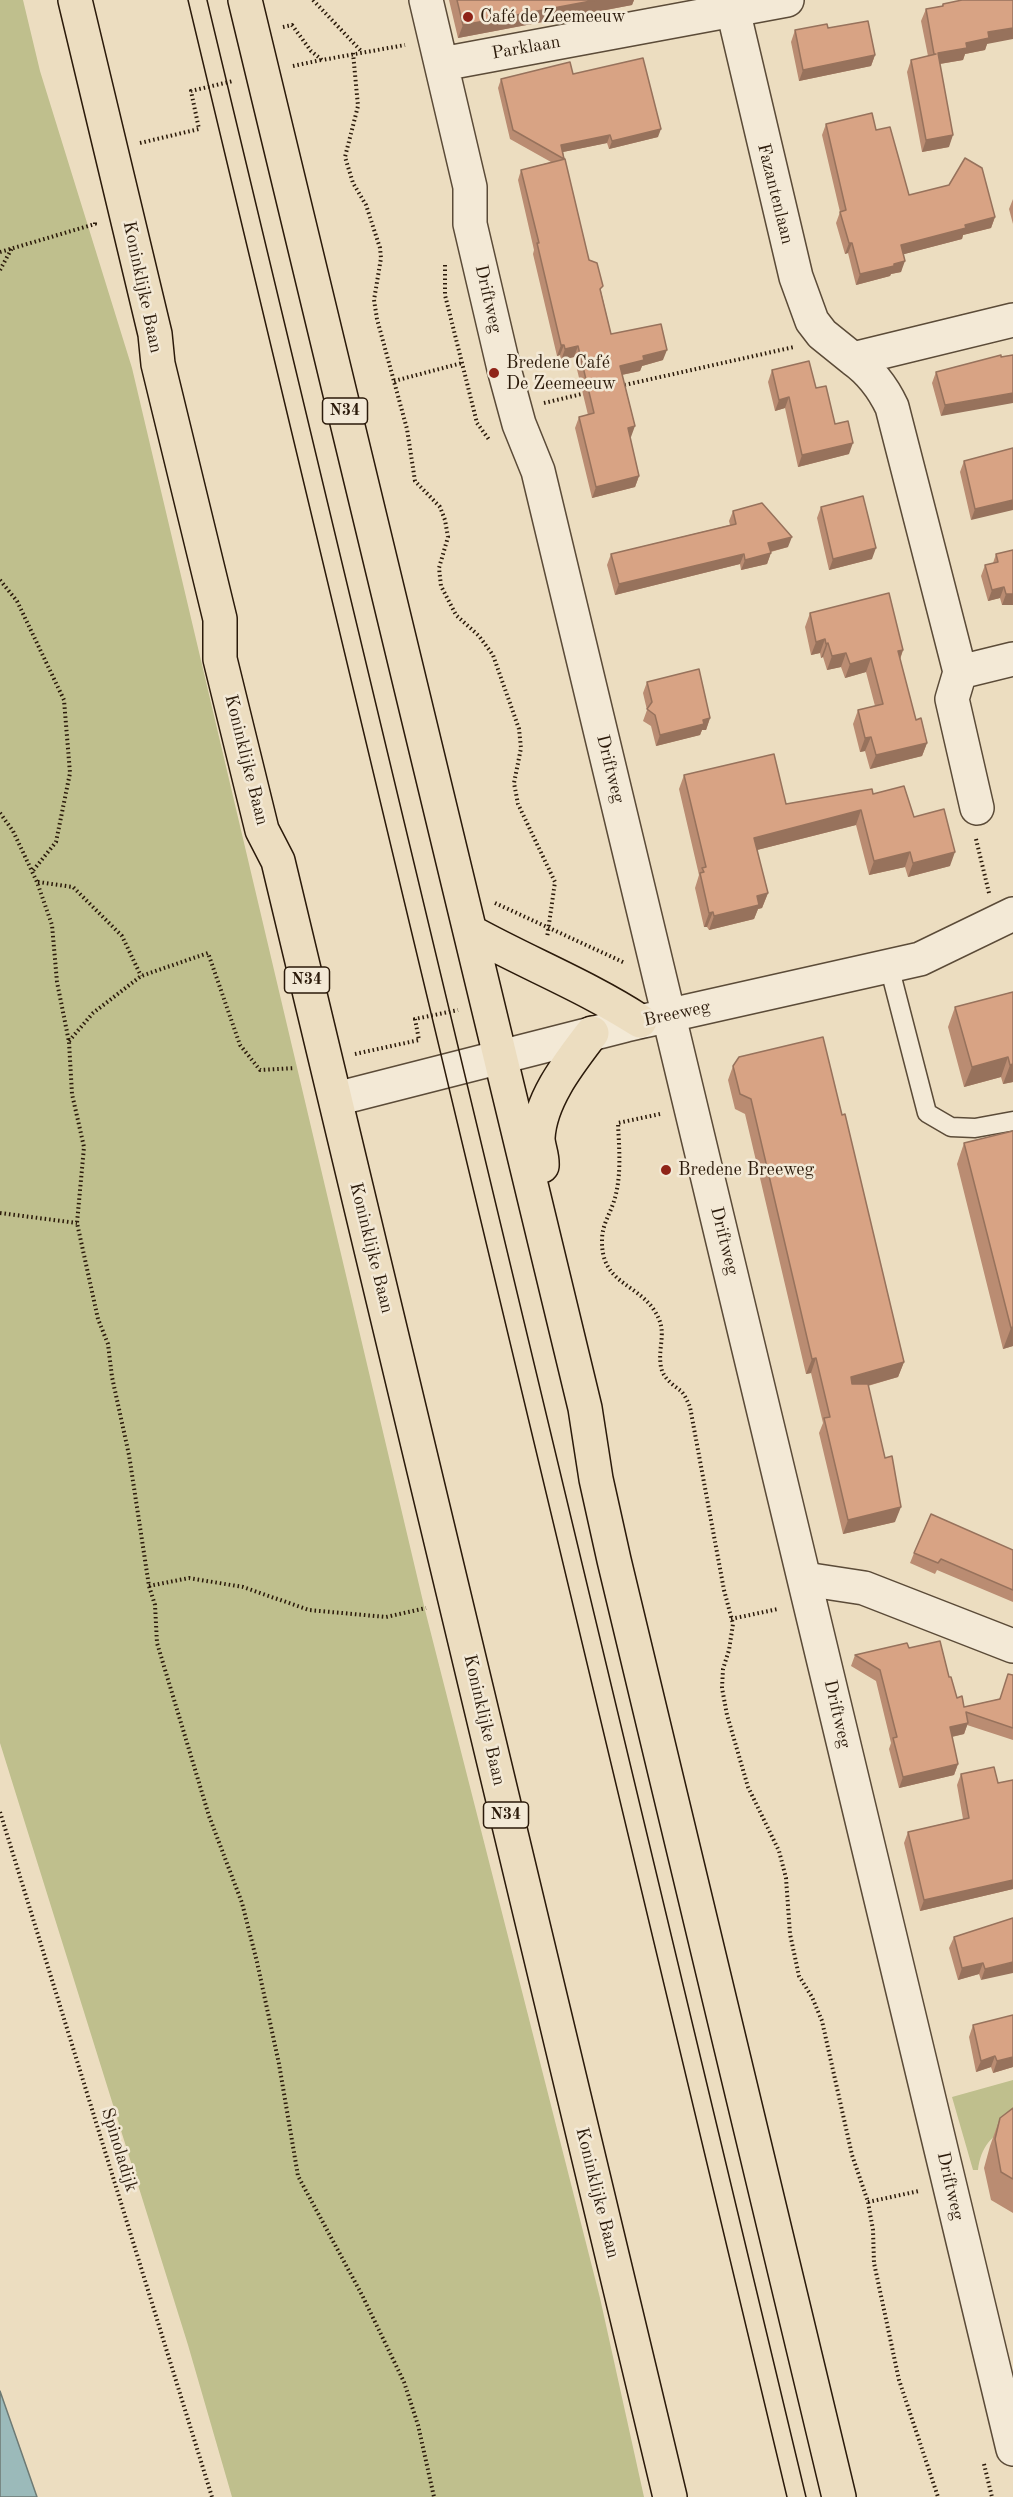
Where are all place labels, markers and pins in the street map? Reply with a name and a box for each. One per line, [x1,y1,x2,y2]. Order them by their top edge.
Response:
place label: Café de Zeemeeuw [480,6,626,28]
marker: Café de Zeemeeuw [461,10,475,24]
place label: Bredene Café De Zeemeeuw [506,352,616,394]
marker: Bredene Café De Zeemeeuw [487,366,501,380]
place label: Bredene Breeweg [678,1159,814,1181]
marker: Bredene Breeweg [659,1163,673,1177]

